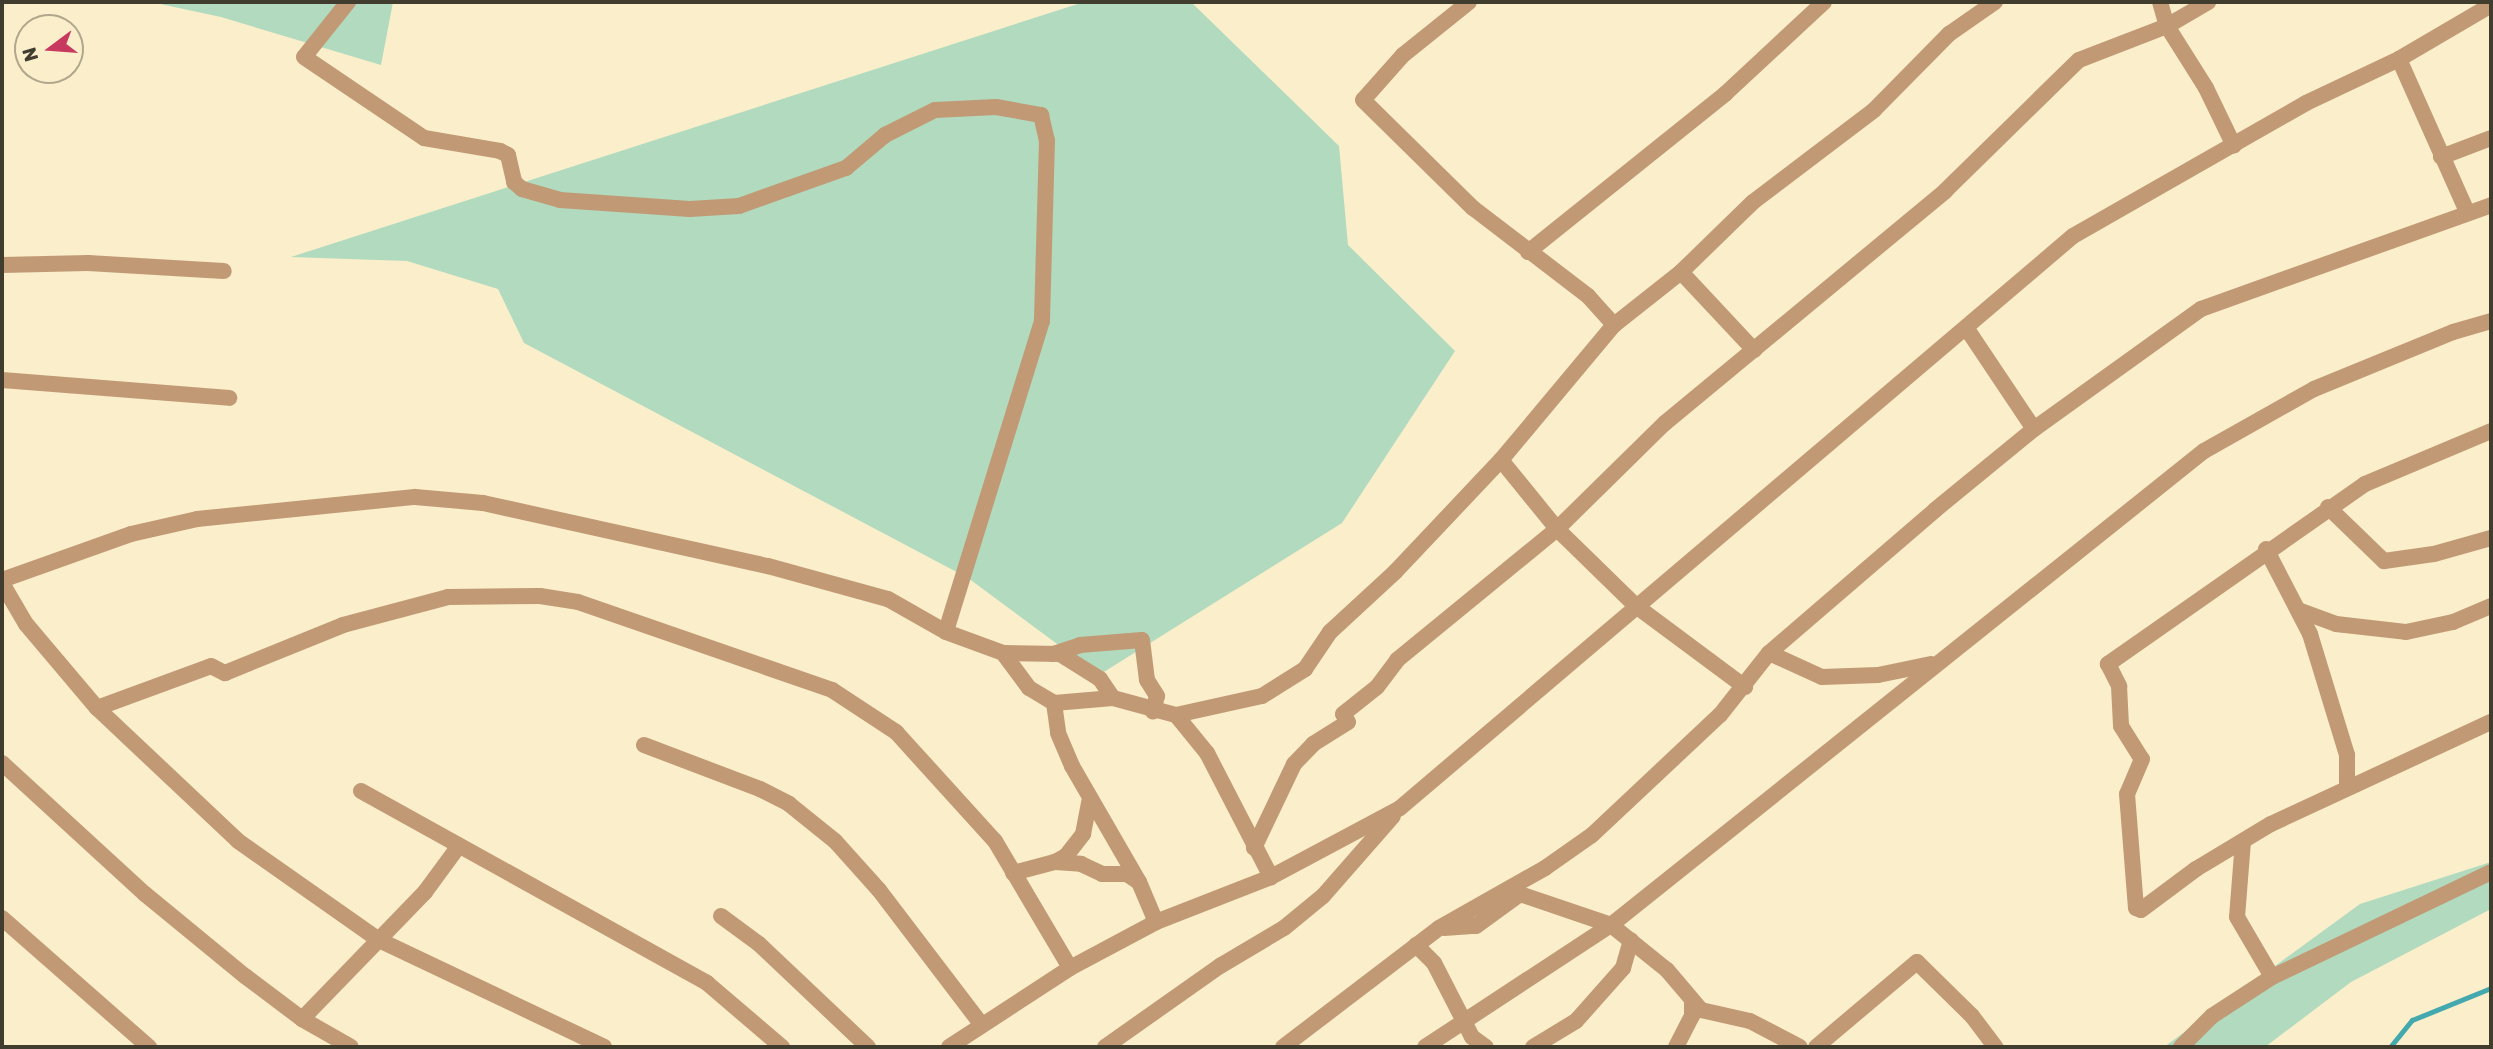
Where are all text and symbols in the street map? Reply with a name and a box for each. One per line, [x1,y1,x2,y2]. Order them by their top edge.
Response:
north arrow [14,14,84,84]
text: N [17,45,43,64]

